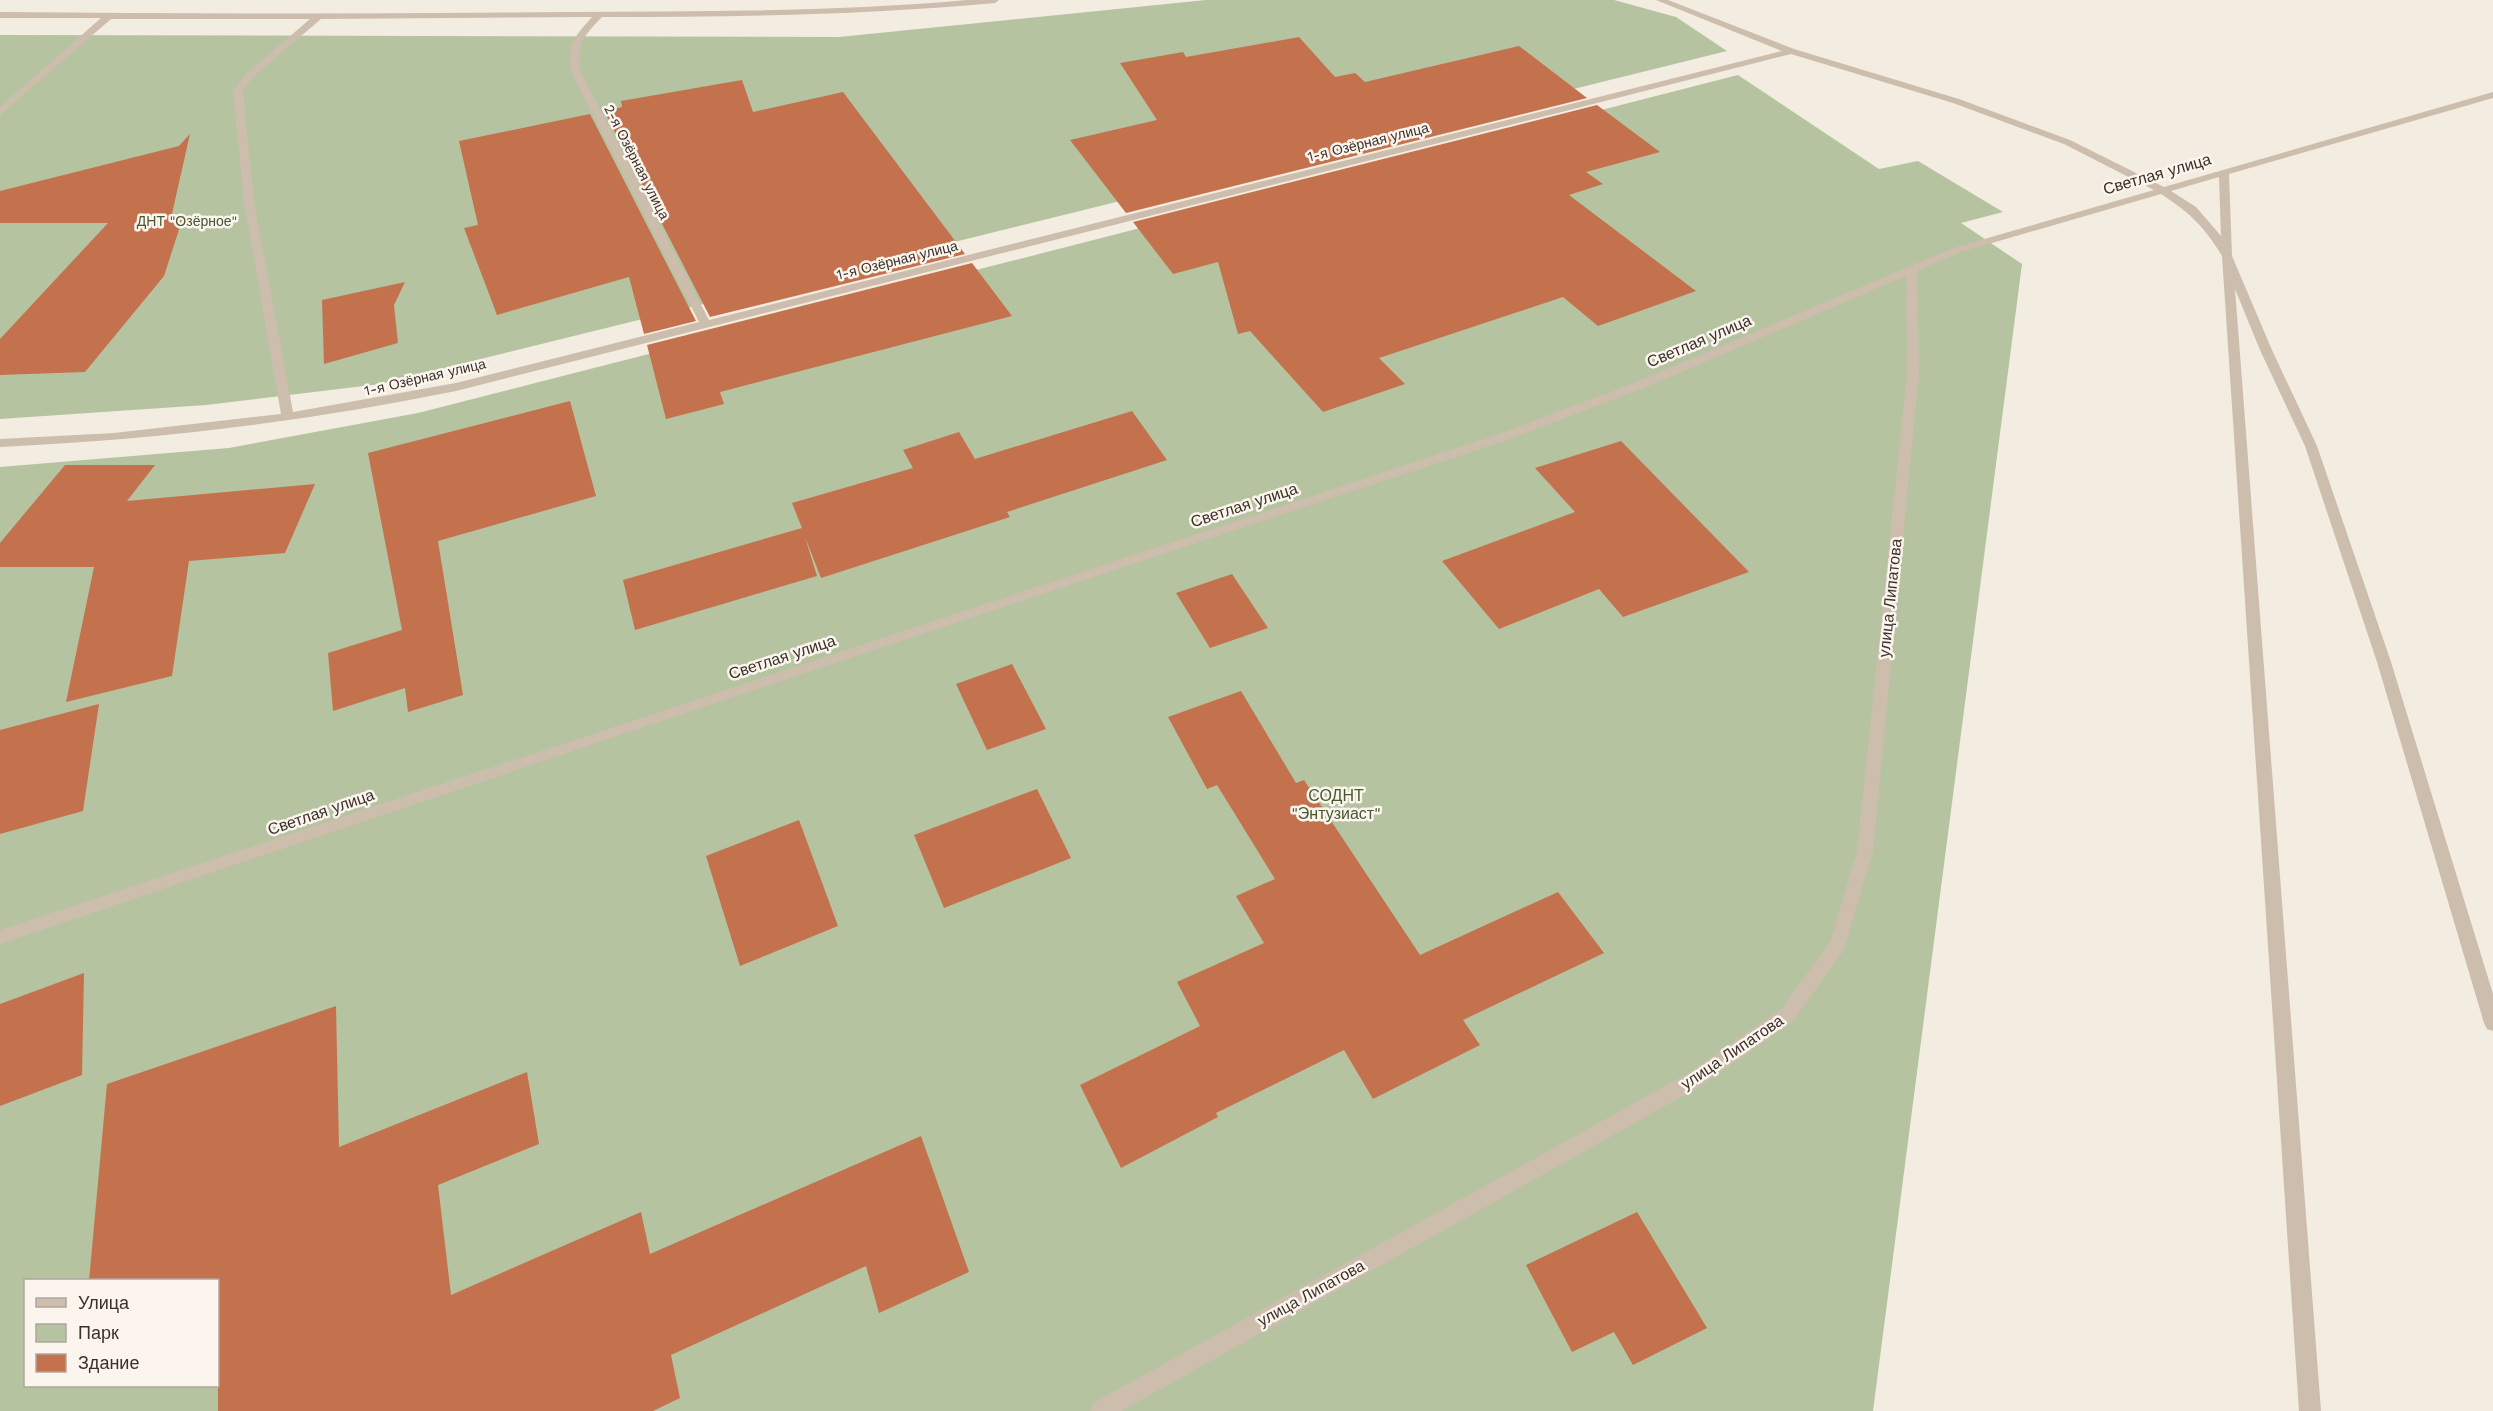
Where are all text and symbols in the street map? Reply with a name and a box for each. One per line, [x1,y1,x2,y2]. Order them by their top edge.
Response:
street label: 2-я Озёрная улица [601,102,673,222]
street label: 1-я Озёрная улица [1306,119,1430,165]
street label: Светлая улица [2101,149,2213,199]
park label: ДНТ "Озёрное" [137,213,237,229]
street label: 1-я Озёрная улица [835,237,959,283]
street label: Светлая улица [1644,310,1754,372]
street label: 1-я Озёрная улица [363,355,488,399]
street label: Светлая улица [1188,479,1300,531]
street label: улица Липатова [1874,538,1906,658]
street label: Светлая улица [726,631,838,683]
street label: Светлая улица [265,785,377,839]
park label: СОДНТ "Энтузиаст" [1291,786,1381,823]
street label: улица Липатова [1677,1011,1787,1093]
street label: улица Липатова [1254,1256,1368,1330]
legend [24,1279,219,1387]
text: Улица [78,1292,130,1313]
text: Парк [78,1322,119,1343]
text: Здание [78,1352,139,1373]

